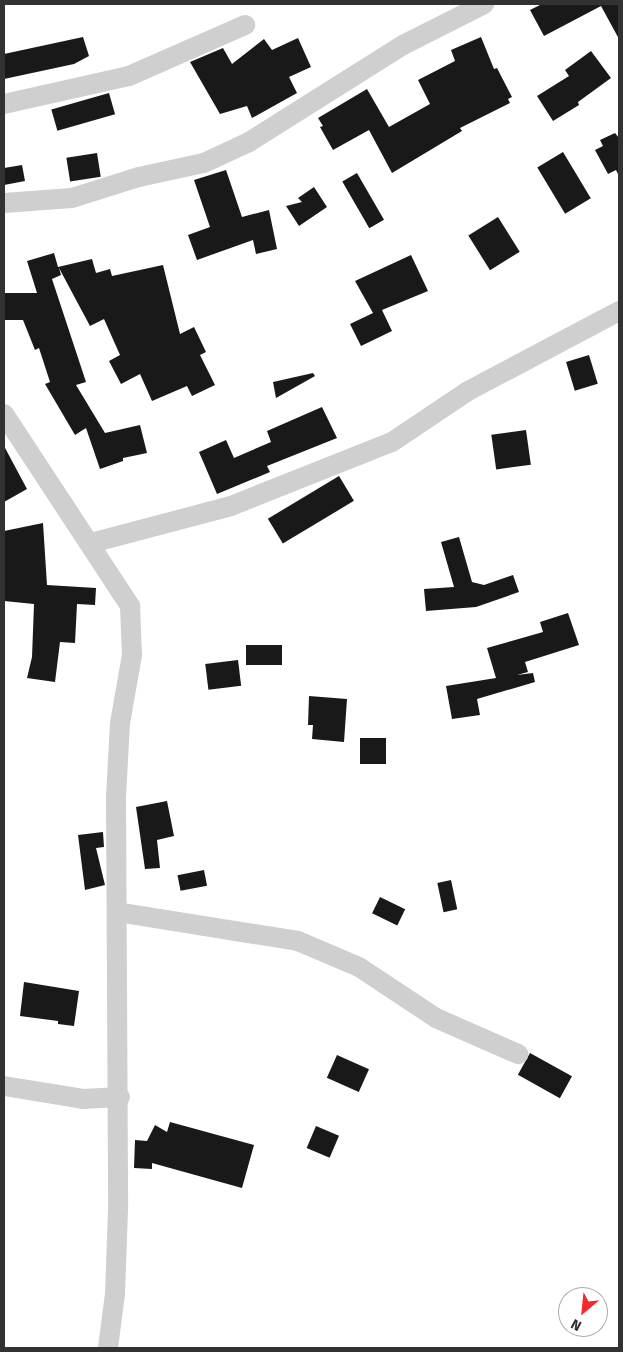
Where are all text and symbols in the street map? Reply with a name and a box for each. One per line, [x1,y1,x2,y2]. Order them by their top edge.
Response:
north arrow [558,1287,608,1337]
text: N [568,1315,584,1334]

